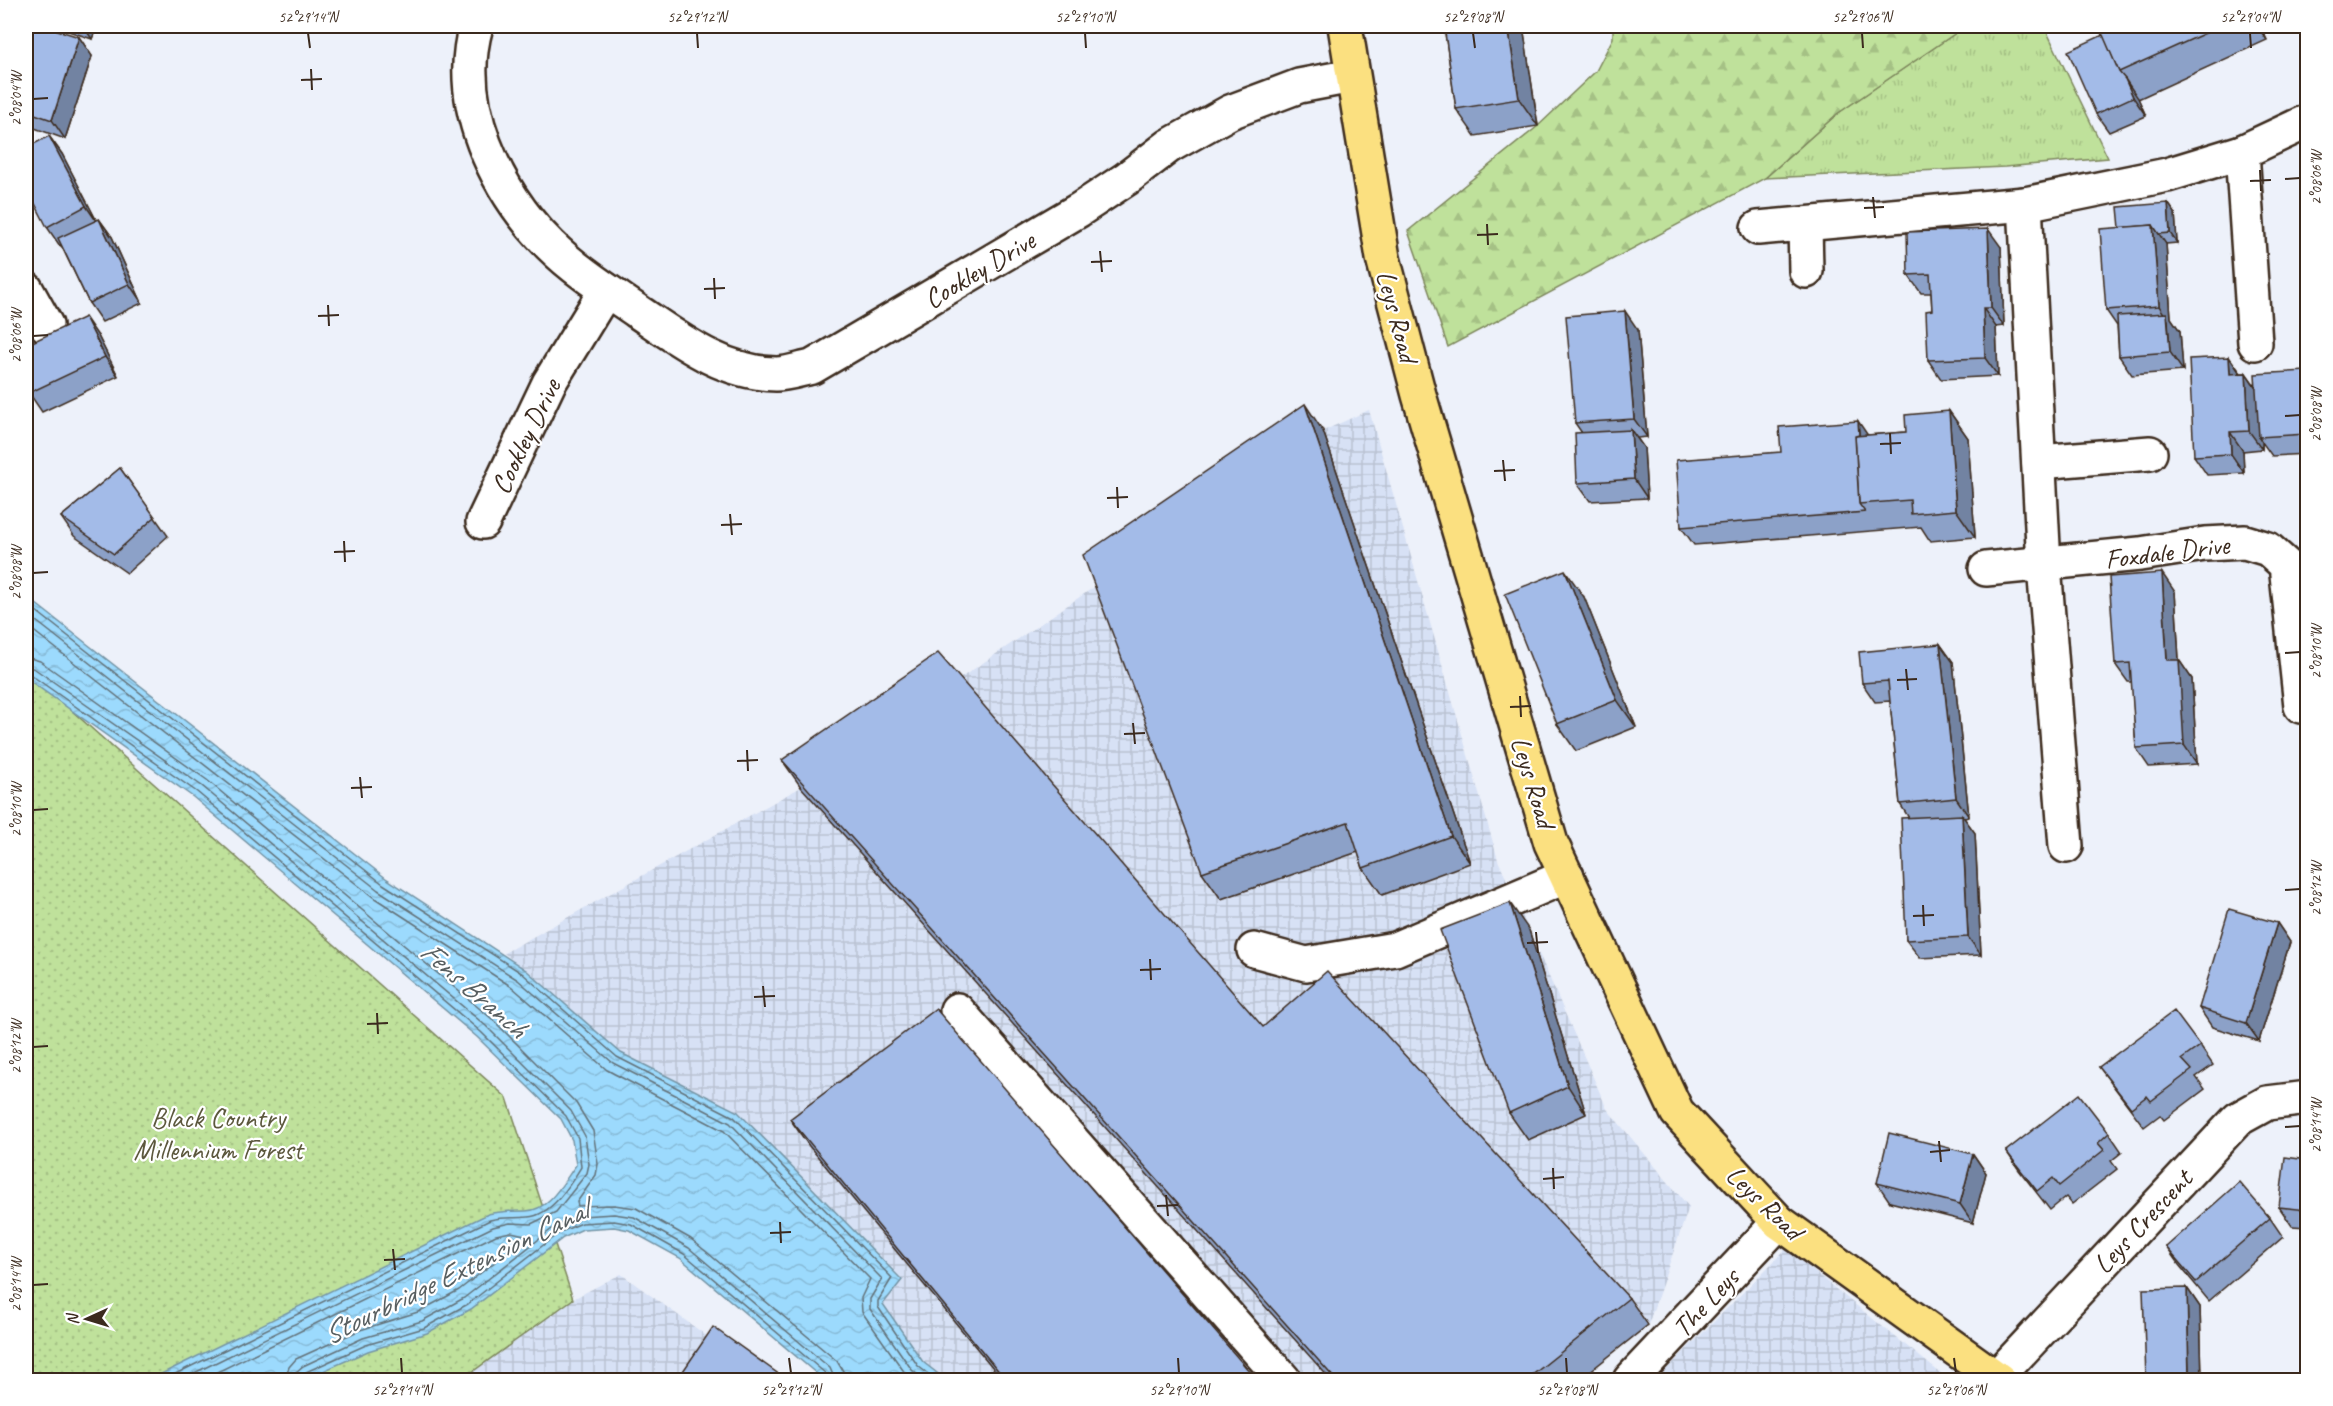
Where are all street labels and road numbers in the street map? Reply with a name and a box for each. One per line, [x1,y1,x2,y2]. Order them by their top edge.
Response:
street label: Cookley Drive [917,222,1043,316]
street label: Leys Road [1369,267,1428,370]
street label: Cookley Drive [483,371,569,499]
street label: Foxdale Drive [2103,526,2233,576]
street label: Leys Road [1503,732,1565,836]
street label: Leys Road [1719,1157,1813,1250]
street label: Leys Crescent [2085,1160,2201,1281]
street label: The Leys [1664,1258,1748,1344]

